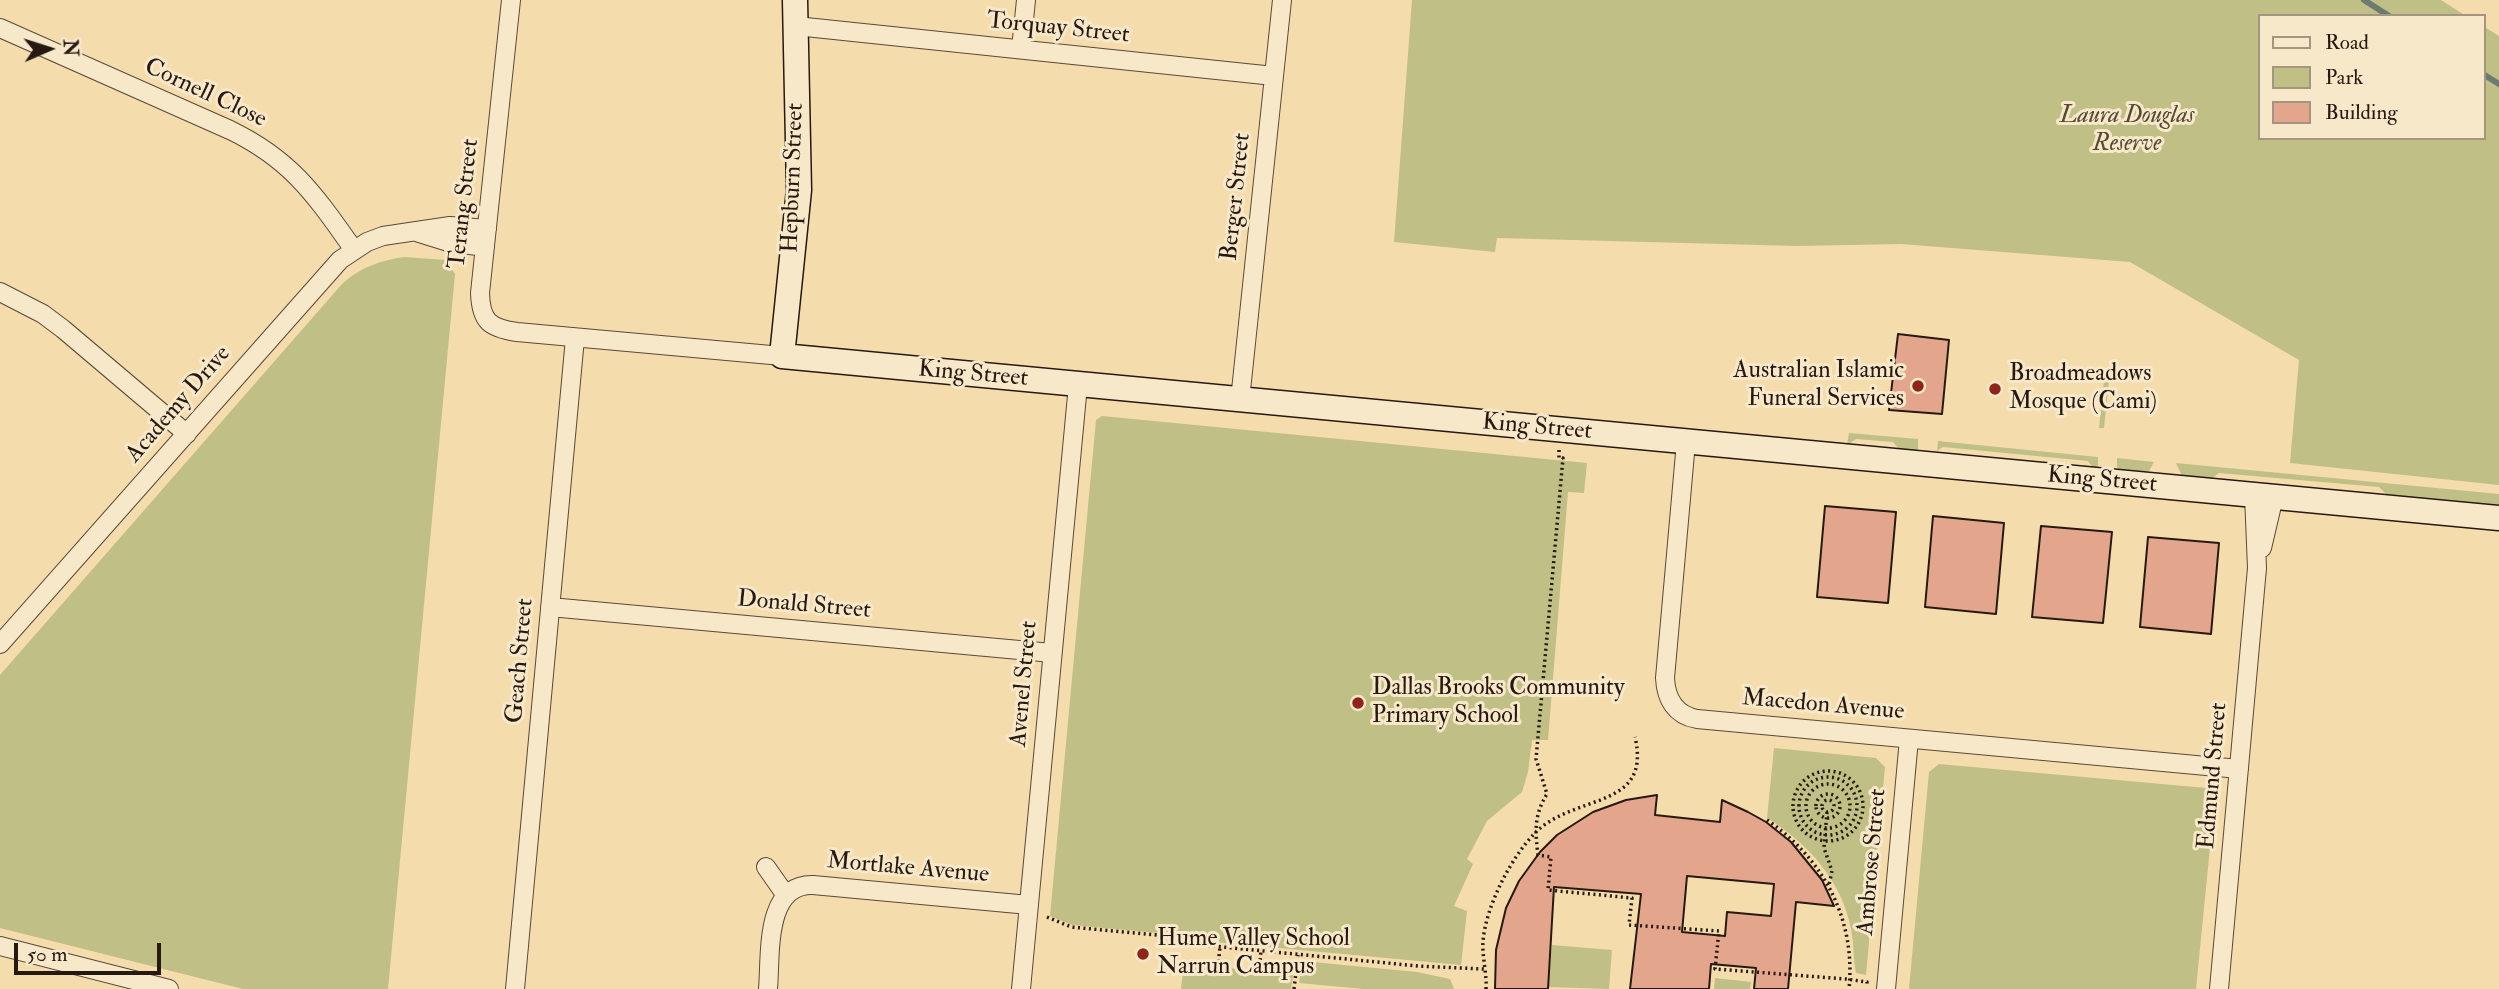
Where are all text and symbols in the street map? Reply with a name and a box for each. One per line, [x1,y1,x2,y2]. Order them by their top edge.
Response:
street label: Torquay Street [985,7,1131,51]
north arrow [14,14,84,84]
legend [2258,14,2485,140]
text: Road [2325,29,2369,56]
text: N [58,39,82,57]
street label: Cornell Close [139,53,271,135]
text: Park [2325,64,2363,91]
text: Building [2325,99,2398,126]
street label: Hepburn Street [777,103,811,253]
park label: Laura Douglas Reserve [2060,103,2194,159]
street label: Berger Street [1216,132,1258,262]
street label: Terang Street [444,138,486,270]
street label: Academy Drive [120,341,238,469]
street label: King Street [917,356,1029,394]
place label: Australian Islamic Funeral Services [1733,358,1904,414]
place label: Broadmeadows Mosque (Cami) [2009,361,2157,417]
marker: Australian Islamic Funeral Services [1910,378,1926,394]
marker: Broadmeadows Mosque (Cami) [1987,381,2003,397]
street label: King Street [1481,409,1593,447]
street label: King Street [2046,462,2158,500]
street label: Donald Street [736,586,872,626]
street label: Geach Street [501,597,541,725]
street label: Avenel Street [1005,620,1045,748]
place label: Dallas Brooks Community Primary School [1372,675,1624,731]
street label: Macedon Avenue [1741,685,1905,727]
marker: Dallas Brooks Community Primary School [1350,695,1366,711]
street label: Edmund Street [2193,702,2235,850]
street label: Ambrose Street [1852,788,1894,936]
street label: Mortlake Avenue [826,848,990,890]
place label: Hume Valley School Narrun Campus [1157,926,1350,982]
scale bar [18,930,164,974]
text: 50 m [27,941,68,968]
marker: Hume Valley School Narrun Campus [1135,946,1151,962]

